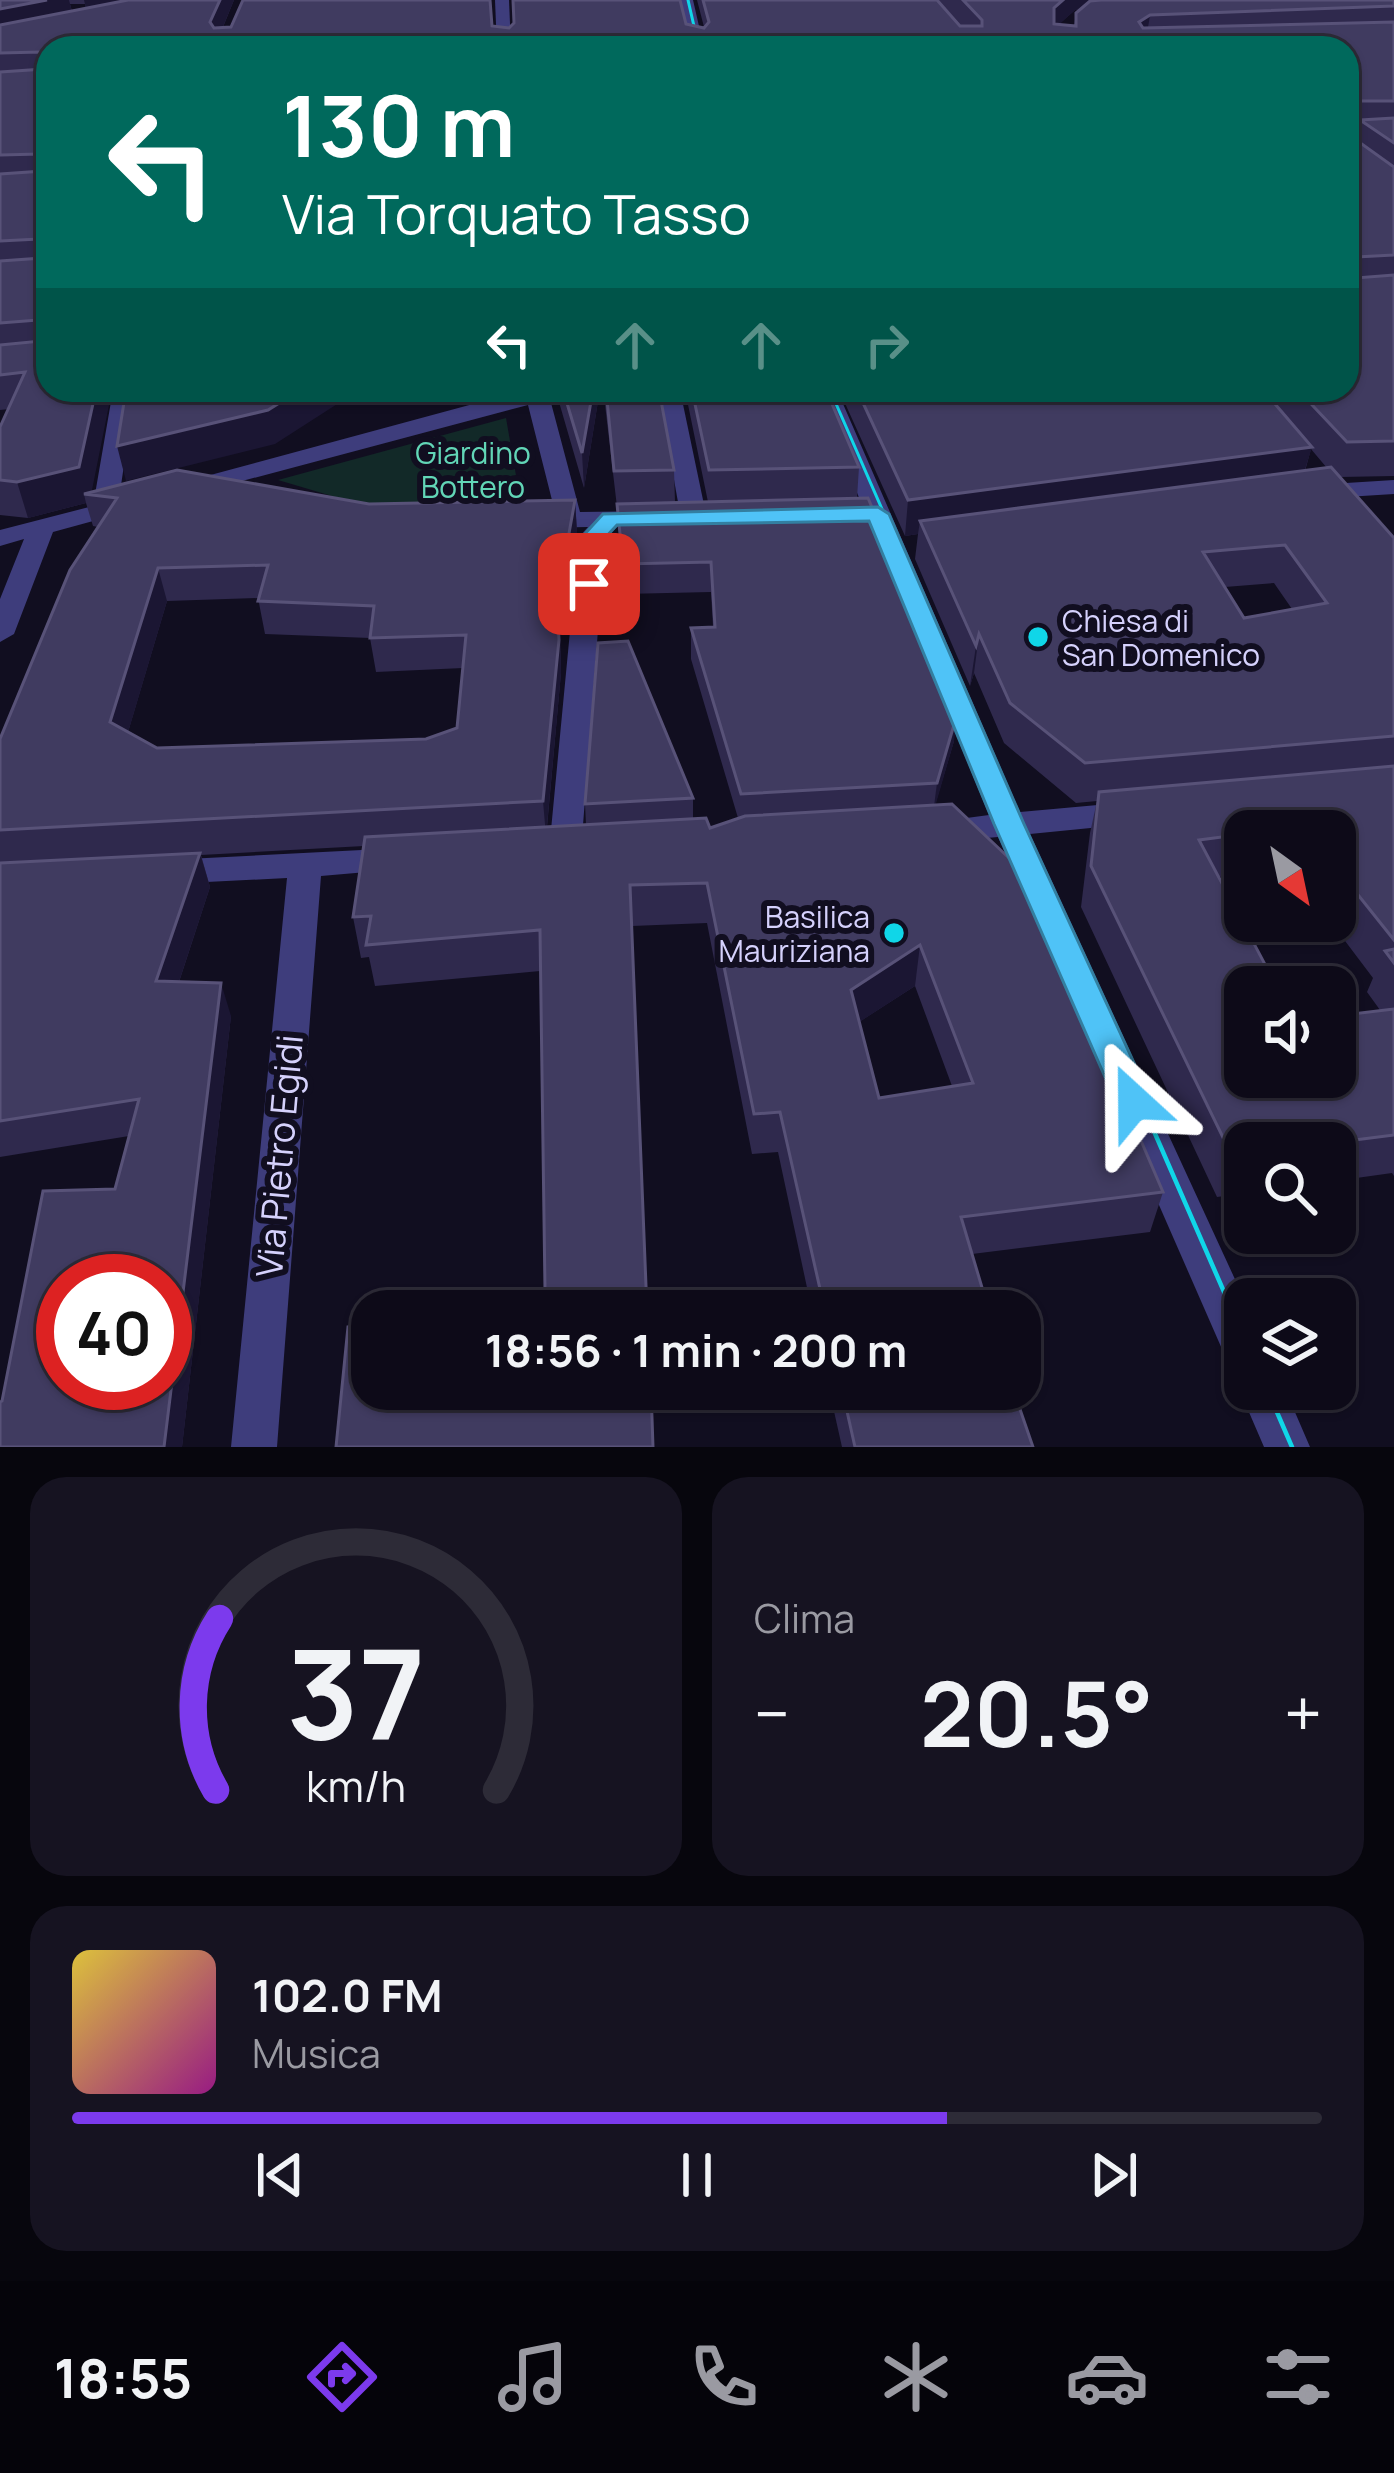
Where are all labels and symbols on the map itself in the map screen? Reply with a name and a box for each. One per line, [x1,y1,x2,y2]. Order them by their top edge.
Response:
park label: Giardino Bottero [415,432,531,507]
pin [538,533,640,635]
place label: Chiesa di San Domenico [1062,600,1260,675]
marker: Chiesa di San Domenico [1025,624,1051,650]
north arrow [1224,810,1356,942]
place label: Basilica Mauriziana [718,896,870,971]
marker: Basilica Mauriziana [881,920,907,946]
street label: Via Pietro Egidi [244,1033,314,1279]
position arrow [1071,1039,1197,1165]
speed limit sign: 40 [36,1254,192,1410]

